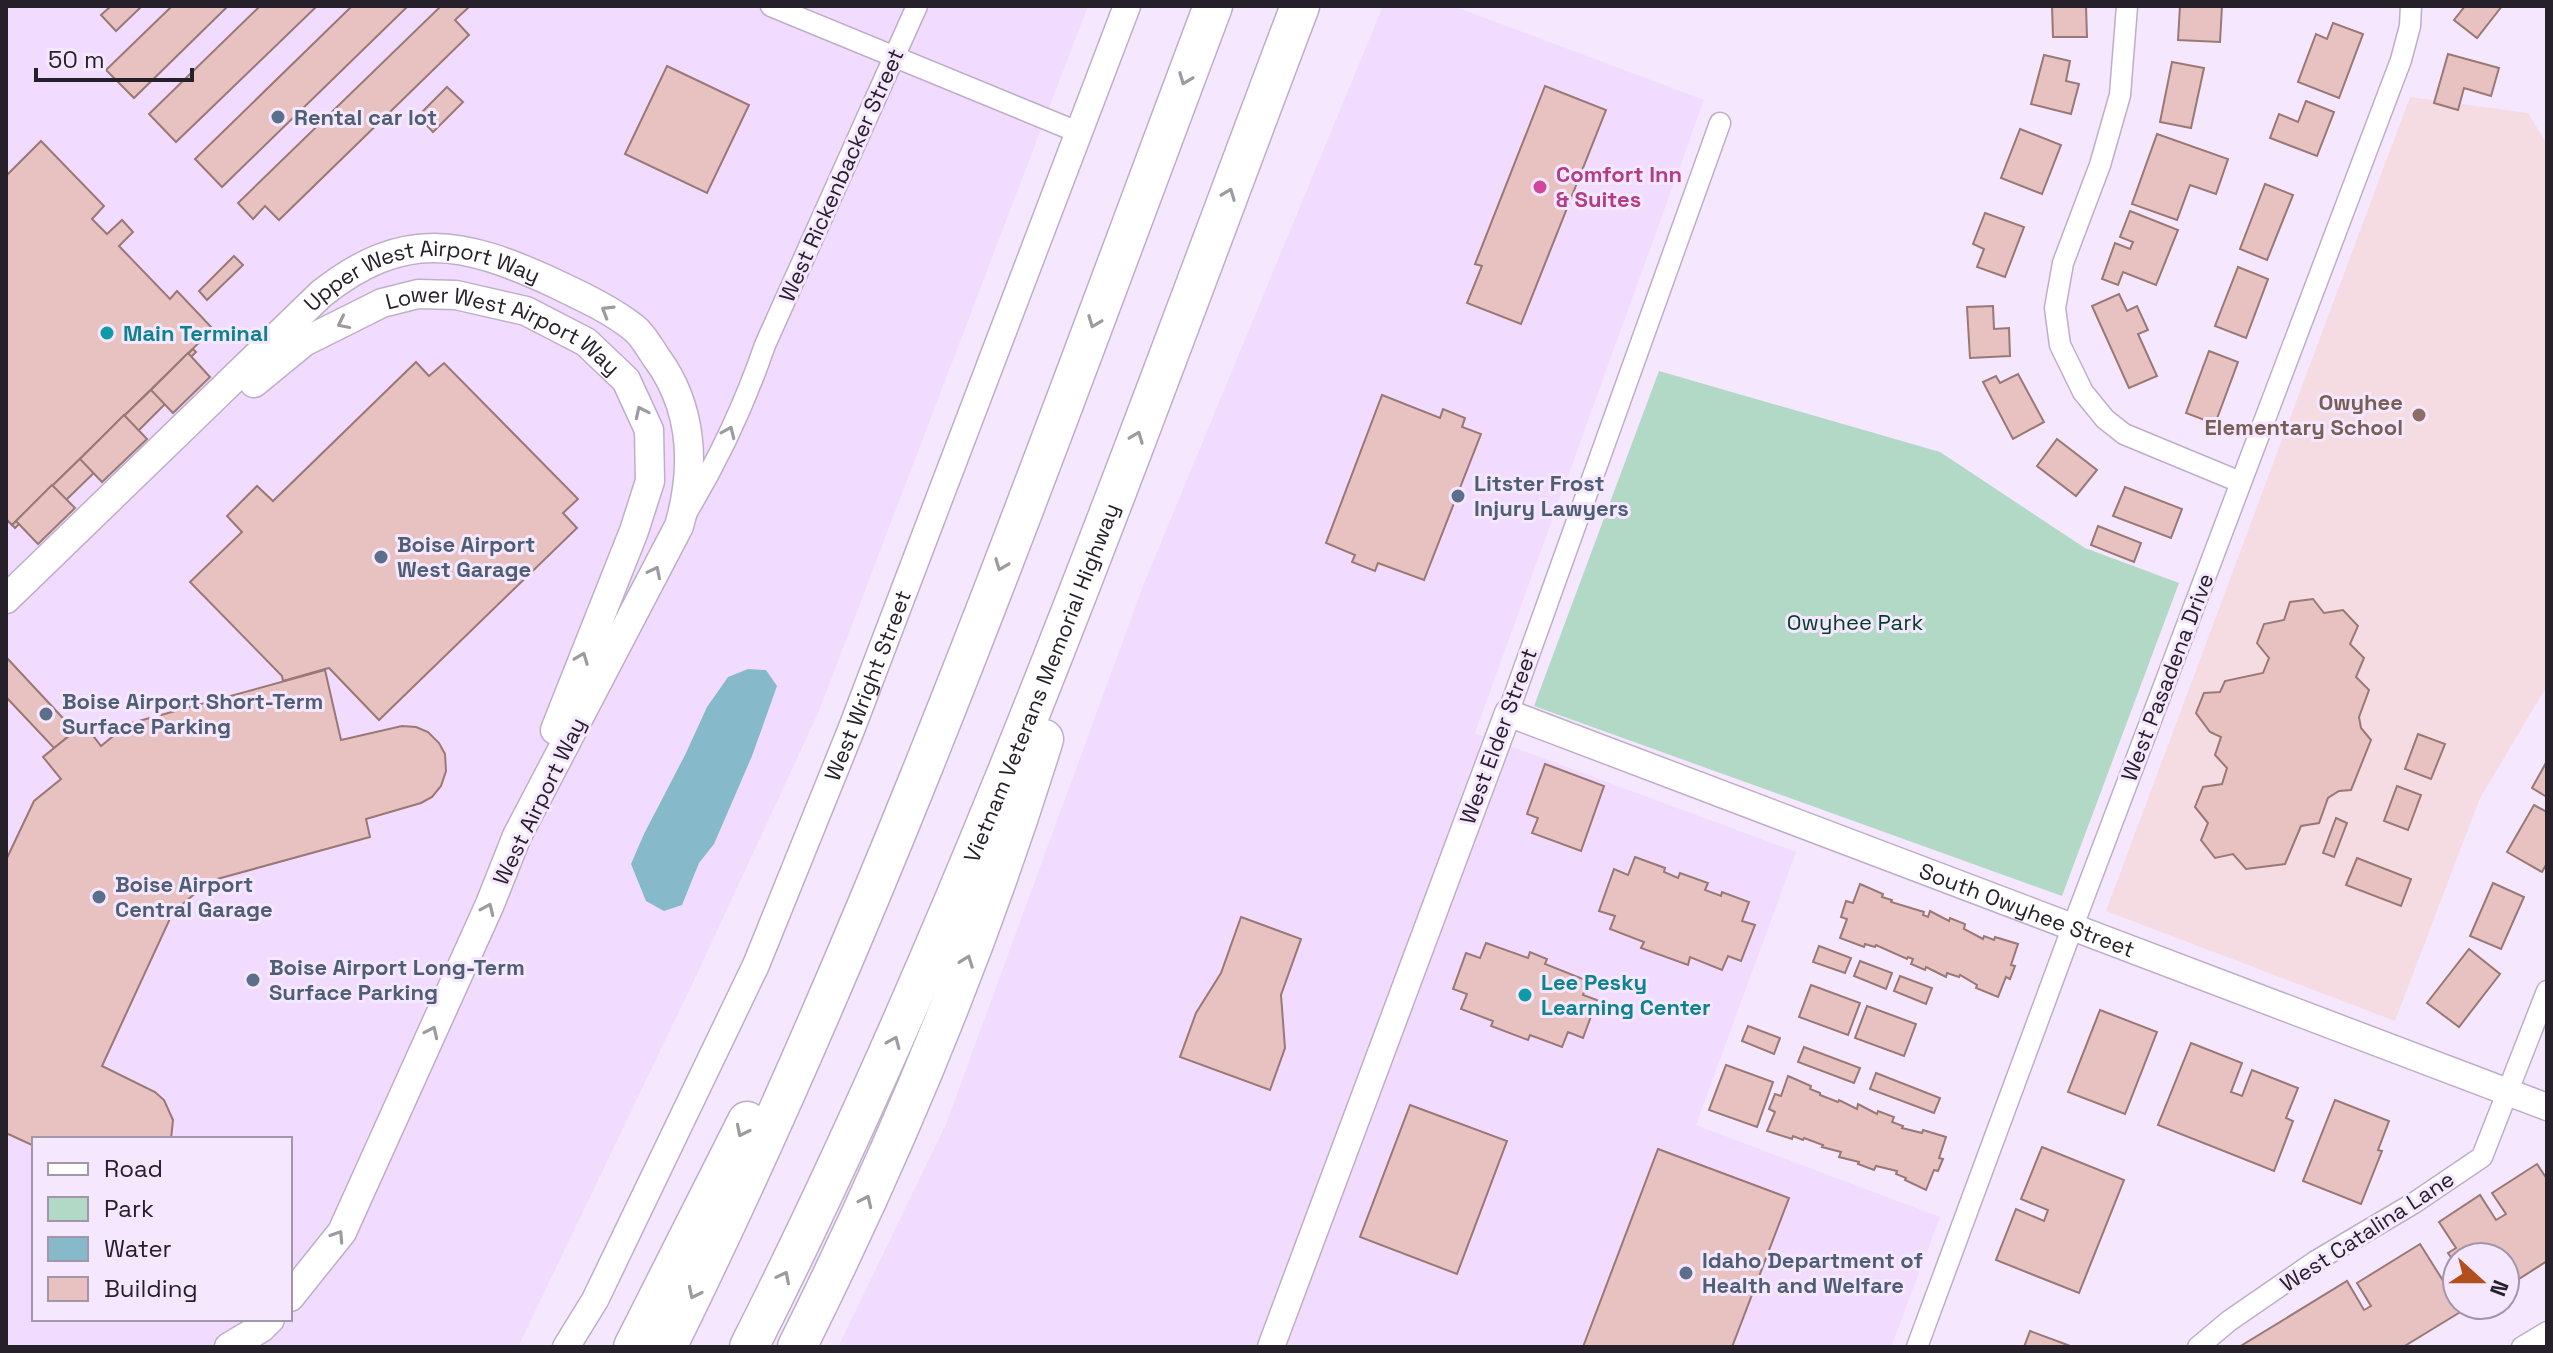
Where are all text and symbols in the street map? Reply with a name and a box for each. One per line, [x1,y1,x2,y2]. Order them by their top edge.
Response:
scale bar [36,32,192,82]
text: 50 m [48,44,105,75]
street label: West Rickenbacker Street [772,44,910,306]
one-way arrow [1178,71,1195,85]
place label: Rental car lot [294,103,437,131]
marker: Rental car lot [269,108,287,126]
place label: Comfort Inn & Suites [1556,160,1682,213]
marker: Comfort Inn & Suites [1531,178,1549,196]
one-way arrow [1219,188,1236,202]
street label: Upper West Airport Way [298,234,544,317]
street label: Lower West Airport Way [382,280,626,381]
one-way arrow [601,305,616,321]
one-way arrow [336,313,351,328]
one-way arrow [1087,314,1104,328]
place label: Main Terminal [123,319,269,347]
marker: Main Terminal [98,324,116,342]
place label: Owyhee Elementary School [2204,388,2403,441]
one-way arrow [635,406,651,421]
marker: Owyhee Elementary School [2410,406,2428,424]
one-way arrow [719,426,735,441]
one-way arrow [1127,431,1144,445]
place label: Litster Frost Injury Lawyers [1474,469,1629,522]
marker: Litster Frost Injury Lawyers [1449,487,1467,505]
street label: Vietnam Veterans Memorial Highway [957,499,1125,867]
place label: Boise Airport West Garage [397,530,535,583]
marker: Boise Airport West Garage [372,548,390,566]
one-way arrow [994,557,1011,571]
one-way arrow [645,566,660,581]
street label: West Pasadena Drive [2114,569,2220,785]
street label: West Wright Street [818,586,917,785]
park label: Owyhee Park [1787,608,1924,636]
street label: West Elder Street [1453,644,1543,828]
one-way arrow [572,652,589,666]
place label: Boise Airport Short-Term Surface Parking [62,687,323,740]
marker: Boise Airport Short-Term Surface Parking [37,705,55,723]
street label: West Airport Way [486,713,592,889]
street label: South Owyhee Street [1915,856,2139,963]
place label: Boise Airport Central Garage [115,870,273,923]
marker: Boise Airport Central Garage [90,888,108,906]
one-way arrow [479,903,495,917]
place label: Boise Airport Long-Term Surface Parking [269,953,525,1006]
one-way arrow [958,955,974,969]
place label: Lee Pesky Learning Center [1541,968,1711,1021]
marker: Boise Airport Long-Term Surface Parking [244,971,262,989]
marker: Lee Pesky Learning Center [1516,986,1534,1004]
one-way arrow [422,1026,438,1041]
one-way arrow [885,1036,901,1050]
one-way arrow [737,1123,752,1138]
legend [32,1137,292,1321]
text: Road [104,1153,163,1184]
street label: West Catalina Lane [2275,1164,2459,1298]
text: Park [104,1193,154,1224]
one-way arrow [856,1194,872,1209]
one-way arrow [328,1230,343,1244]
text: Water [104,1233,172,1264]
north arrow [2441,1241,2521,1321]
place label: Idaho Department of Health and Welfare [1702,1246,1923,1299]
marker: Idaho Department of Health and Welfare [1677,1264,1695,1282]
one-way arrow [775,1271,790,1286]
text: Building [104,1273,198,1304]
text: N [2484,1276,2515,1300]
one-way arrow [688,1285,704,1300]

